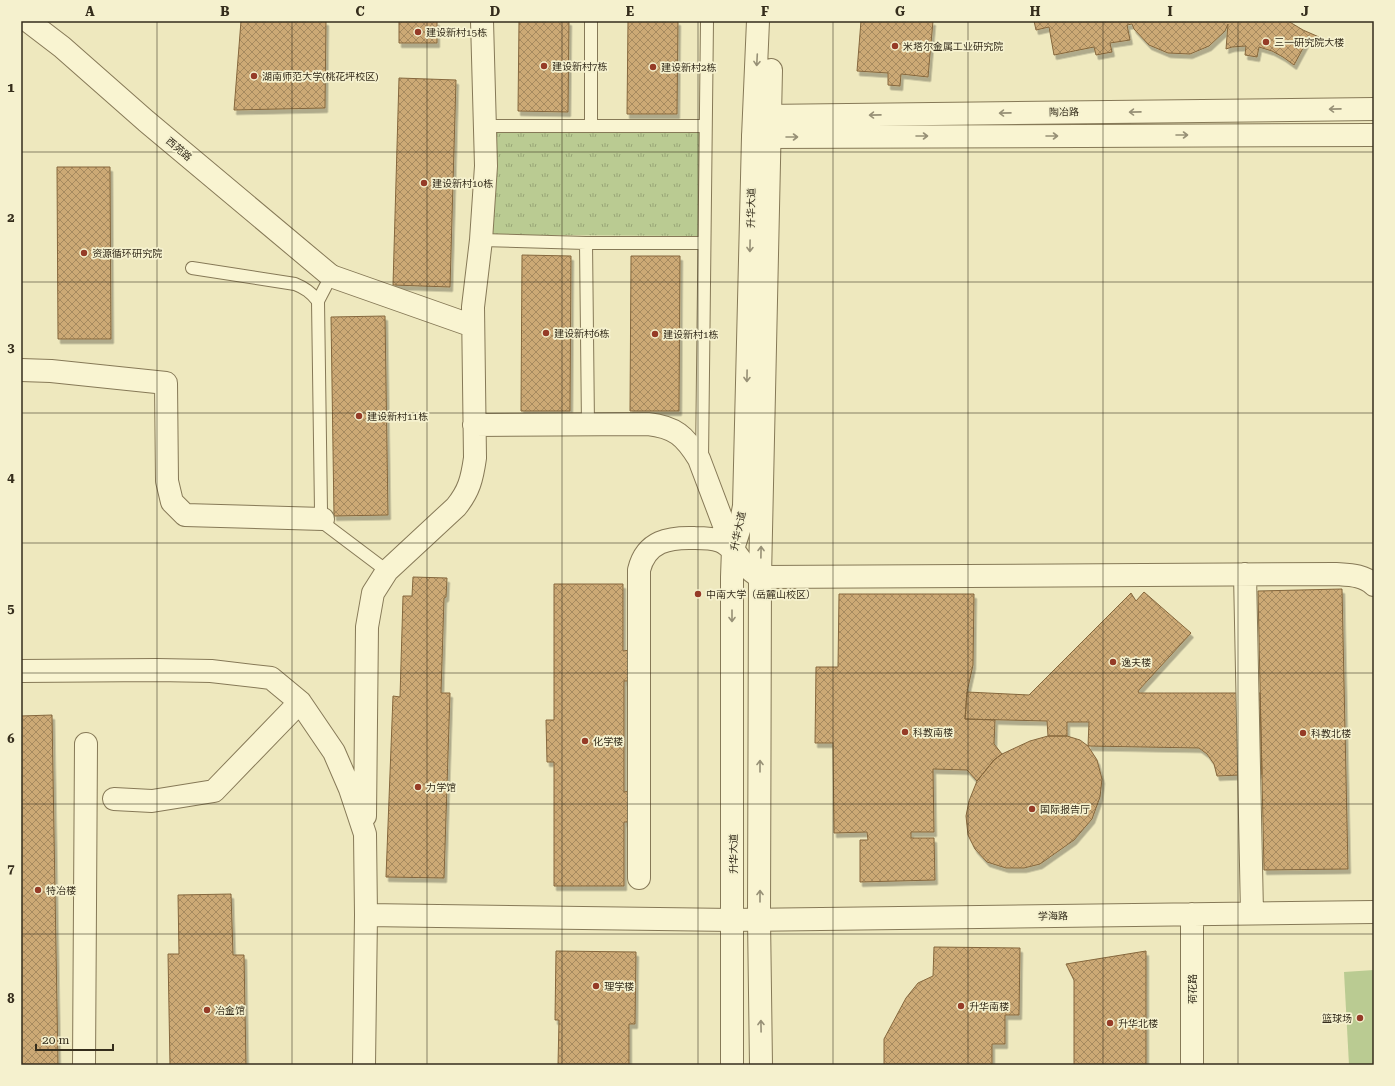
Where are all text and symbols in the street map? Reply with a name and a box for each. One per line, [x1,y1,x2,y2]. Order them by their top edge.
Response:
text: A [85,4,95,19]
text: B [220,4,230,19]
text: C [355,4,365,19]
text: D [490,4,500,19]
text: E [626,4,634,19]
text: F [761,4,769,19]
text: G [895,4,905,19]
text: H [1030,4,1041,19]
text: I [1167,4,1173,19]
text: J [1301,4,1309,19]
marker: 建设新村15栋 [413,27,423,37]
place label: 建设新村15栋 [426,27,487,38]
marker: 三一研究院大楼 [1261,37,1271,47]
place label: 三一研究院大楼 [1274,37,1344,48]
marker: 米塔尔金属工业研究院 [890,41,900,51]
place label: 米塔尔金属工业研究院 [903,41,1003,52]
one-way arrow [753,53,760,66]
marker: 建设新村7栋 [539,61,549,71]
place label: 建设新村7栋 [552,61,608,72]
marker: 建设新村2栋 [648,62,658,72]
place label: 建设新村2栋 [661,62,717,73]
marker: 湖南师范大学(桃花坪校区) [249,71,259,81]
place label: 湖南师范大学(桃花坪校区) [262,71,379,82]
text: 1 [7,80,15,95]
one-way arrow [1329,105,1342,113]
street label: 陶冶路 [1049,106,1079,118]
one-way arrow [1129,108,1142,115]
one-way arrow [999,109,1012,117]
one-way arrow [869,111,882,119]
one-way arrow [1045,132,1058,140]
one-way arrow [1175,132,1188,139]
one-way arrow [785,133,798,141]
one-way arrow [915,133,928,140]
street label: 西苑路 [164,135,194,163]
marker: 建设新村10栋 [419,178,429,188]
place label: 建设新村10栋 [432,178,493,189]
street label: 升华大道 [745,188,757,228]
text: 2 [7,210,15,225]
one-way arrow [747,239,754,252]
marker: 资源循环研究院 [79,248,89,258]
place label: 资源循环研究院 [92,248,162,259]
marker: 建设新村6栋 [541,328,551,338]
place label: 建设新村6栋 [554,328,610,339]
marker: 建设新村1栋 [650,329,660,339]
place label: 建设新村1栋 [663,329,719,340]
text: 3 [7,340,15,355]
one-way arrow [743,369,751,382]
marker: 建设新村11栋 [354,411,364,421]
place label: 建设新村11栋 [367,411,428,422]
text: 4 [7,470,15,485]
street label: 升华大道 [728,510,748,552]
one-way arrow [757,546,765,559]
marker: 中南大学（岳麓山校区） [693,589,703,599]
place label: 中南大学（岳麓山校区） [706,589,816,600]
text: 5 [7,601,15,616]
one-way arrow [728,609,736,622]
marker: 逸夫楼 [1108,657,1118,667]
place label: 逸夫楼 [1121,657,1151,668]
marker: 科教南楼 [900,727,910,737]
place label: 科教南楼 [913,727,953,738]
marker: 科教北楼 [1298,728,1308,738]
place label: 科教北楼 [1311,728,1351,739]
text: 6 [7,731,15,746]
marker: 化学楼 [580,736,590,746]
place label: 化学楼 [593,736,623,747]
one-way arrow [756,760,764,773]
marker: 力学馆 [413,782,423,792]
place label: 力学馆 [426,782,456,793]
marker: 国际报告厅 [1027,804,1037,814]
place label: 国际报告厅 [1040,804,1090,815]
street label: 升华大道 [728,834,739,874]
text: 7 [7,861,15,876]
marker: 特冶楼 [33,885,43,895]
place label: 特冶楼 [46,885,76,896]
one-way arrow [756,890,763,903]
street label: 学海路 [1038,910,1068,922]
street label: 荷花路 [1187,974,1198,1004]
marker: 理学楼 [591,981,601,991]
place label: 理学楼 [604,981,634,992]
text: 8 [7,991,15,1006]
marker: 升华南楼 [956,1001,966,1011]
place label: 升华南楼 [969,1001,1009,1012]
marker: 冶金馆 [202,1005,212,1015]
place label: 冶金馆 [215,1005,245,1016]
place label: 篮球场 [1322,1013,1352,1024]
marker: 篮球场 [1355,1013,1365,1023]
marker: 升华北楼 [1105,1018,1115,1028]
place label: 升华北楼 [1118,1018,1158,1029]
one-way arrow [757,1020,765,1033]
scale bar [36,1026,113,1052]
text: 20 m [42,1033,69,1047]

